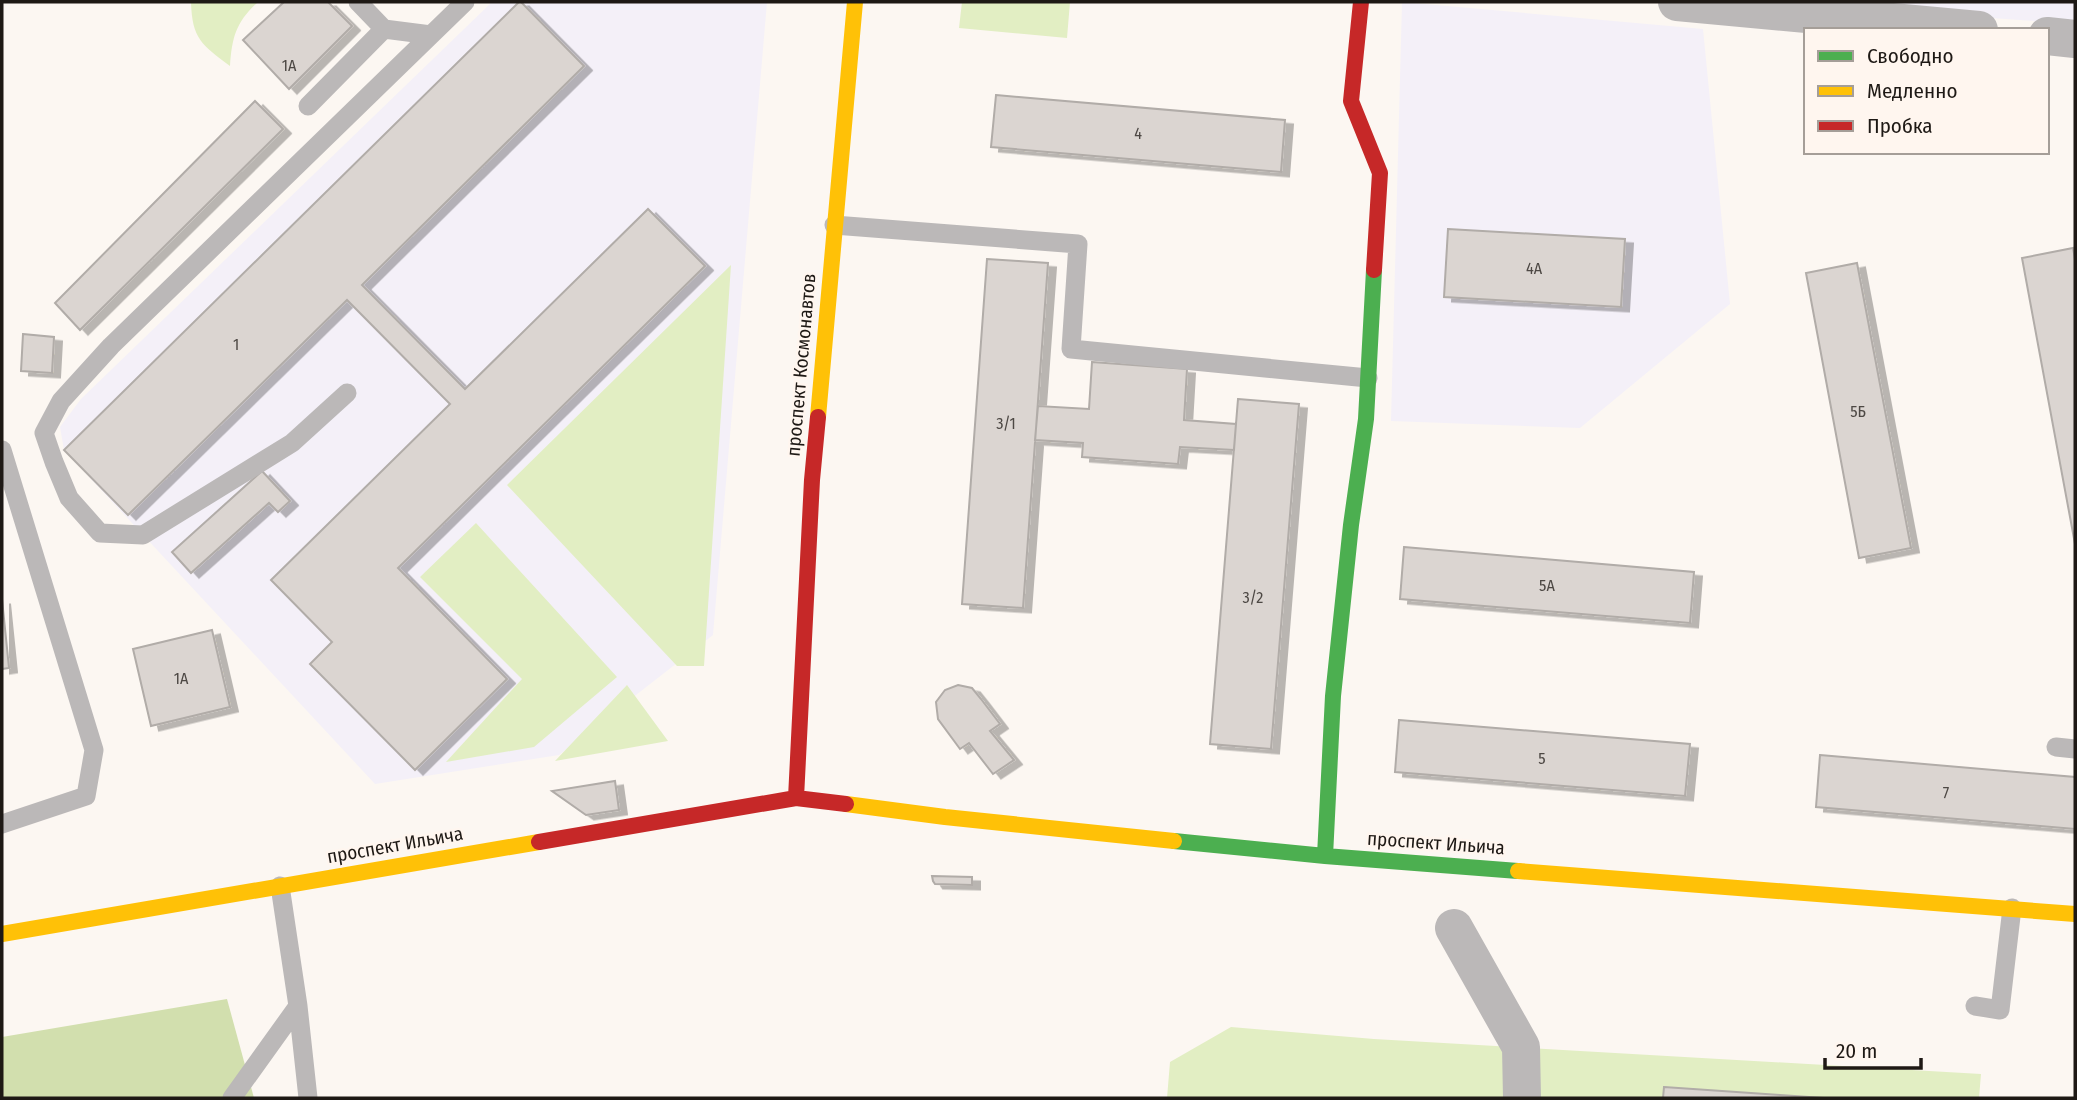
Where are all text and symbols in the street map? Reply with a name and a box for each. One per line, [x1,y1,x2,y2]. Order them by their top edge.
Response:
legend [1804,28,2049,154]
text: Свободно [1867,43,1953,69]
house number: 1А [282,56,297,75]
text: Медленно [1867,78,1957,104]
text: Пробка [1867,113,1933,139]
house number: 4 [1134,124,1142,143]
house number: 4А [1526,259,1543,278]
street label: проспект Космонавтов [782,272,820,458]
house number: 1 [233,335,239,354]
house number: 5Б [1850,402,1866,421]
house number: 3/1 [996,414,1016,433]
house number: 5А [1539,576,1555,595]
house number: 3/2 [1243,588,1263,607]
house number: 1А [174,669,189,688]
house number: 5 [1538,749,1546,768]
house number: 7 [1943,783,1950,802]
street label: проспект Ильича [325,822,465,868]
street label: проспект Ильича [1366,827,1506,859]
scale bar [1825,1026,1921,1070]
text: 20 m [1836,1038,1877,1064]

